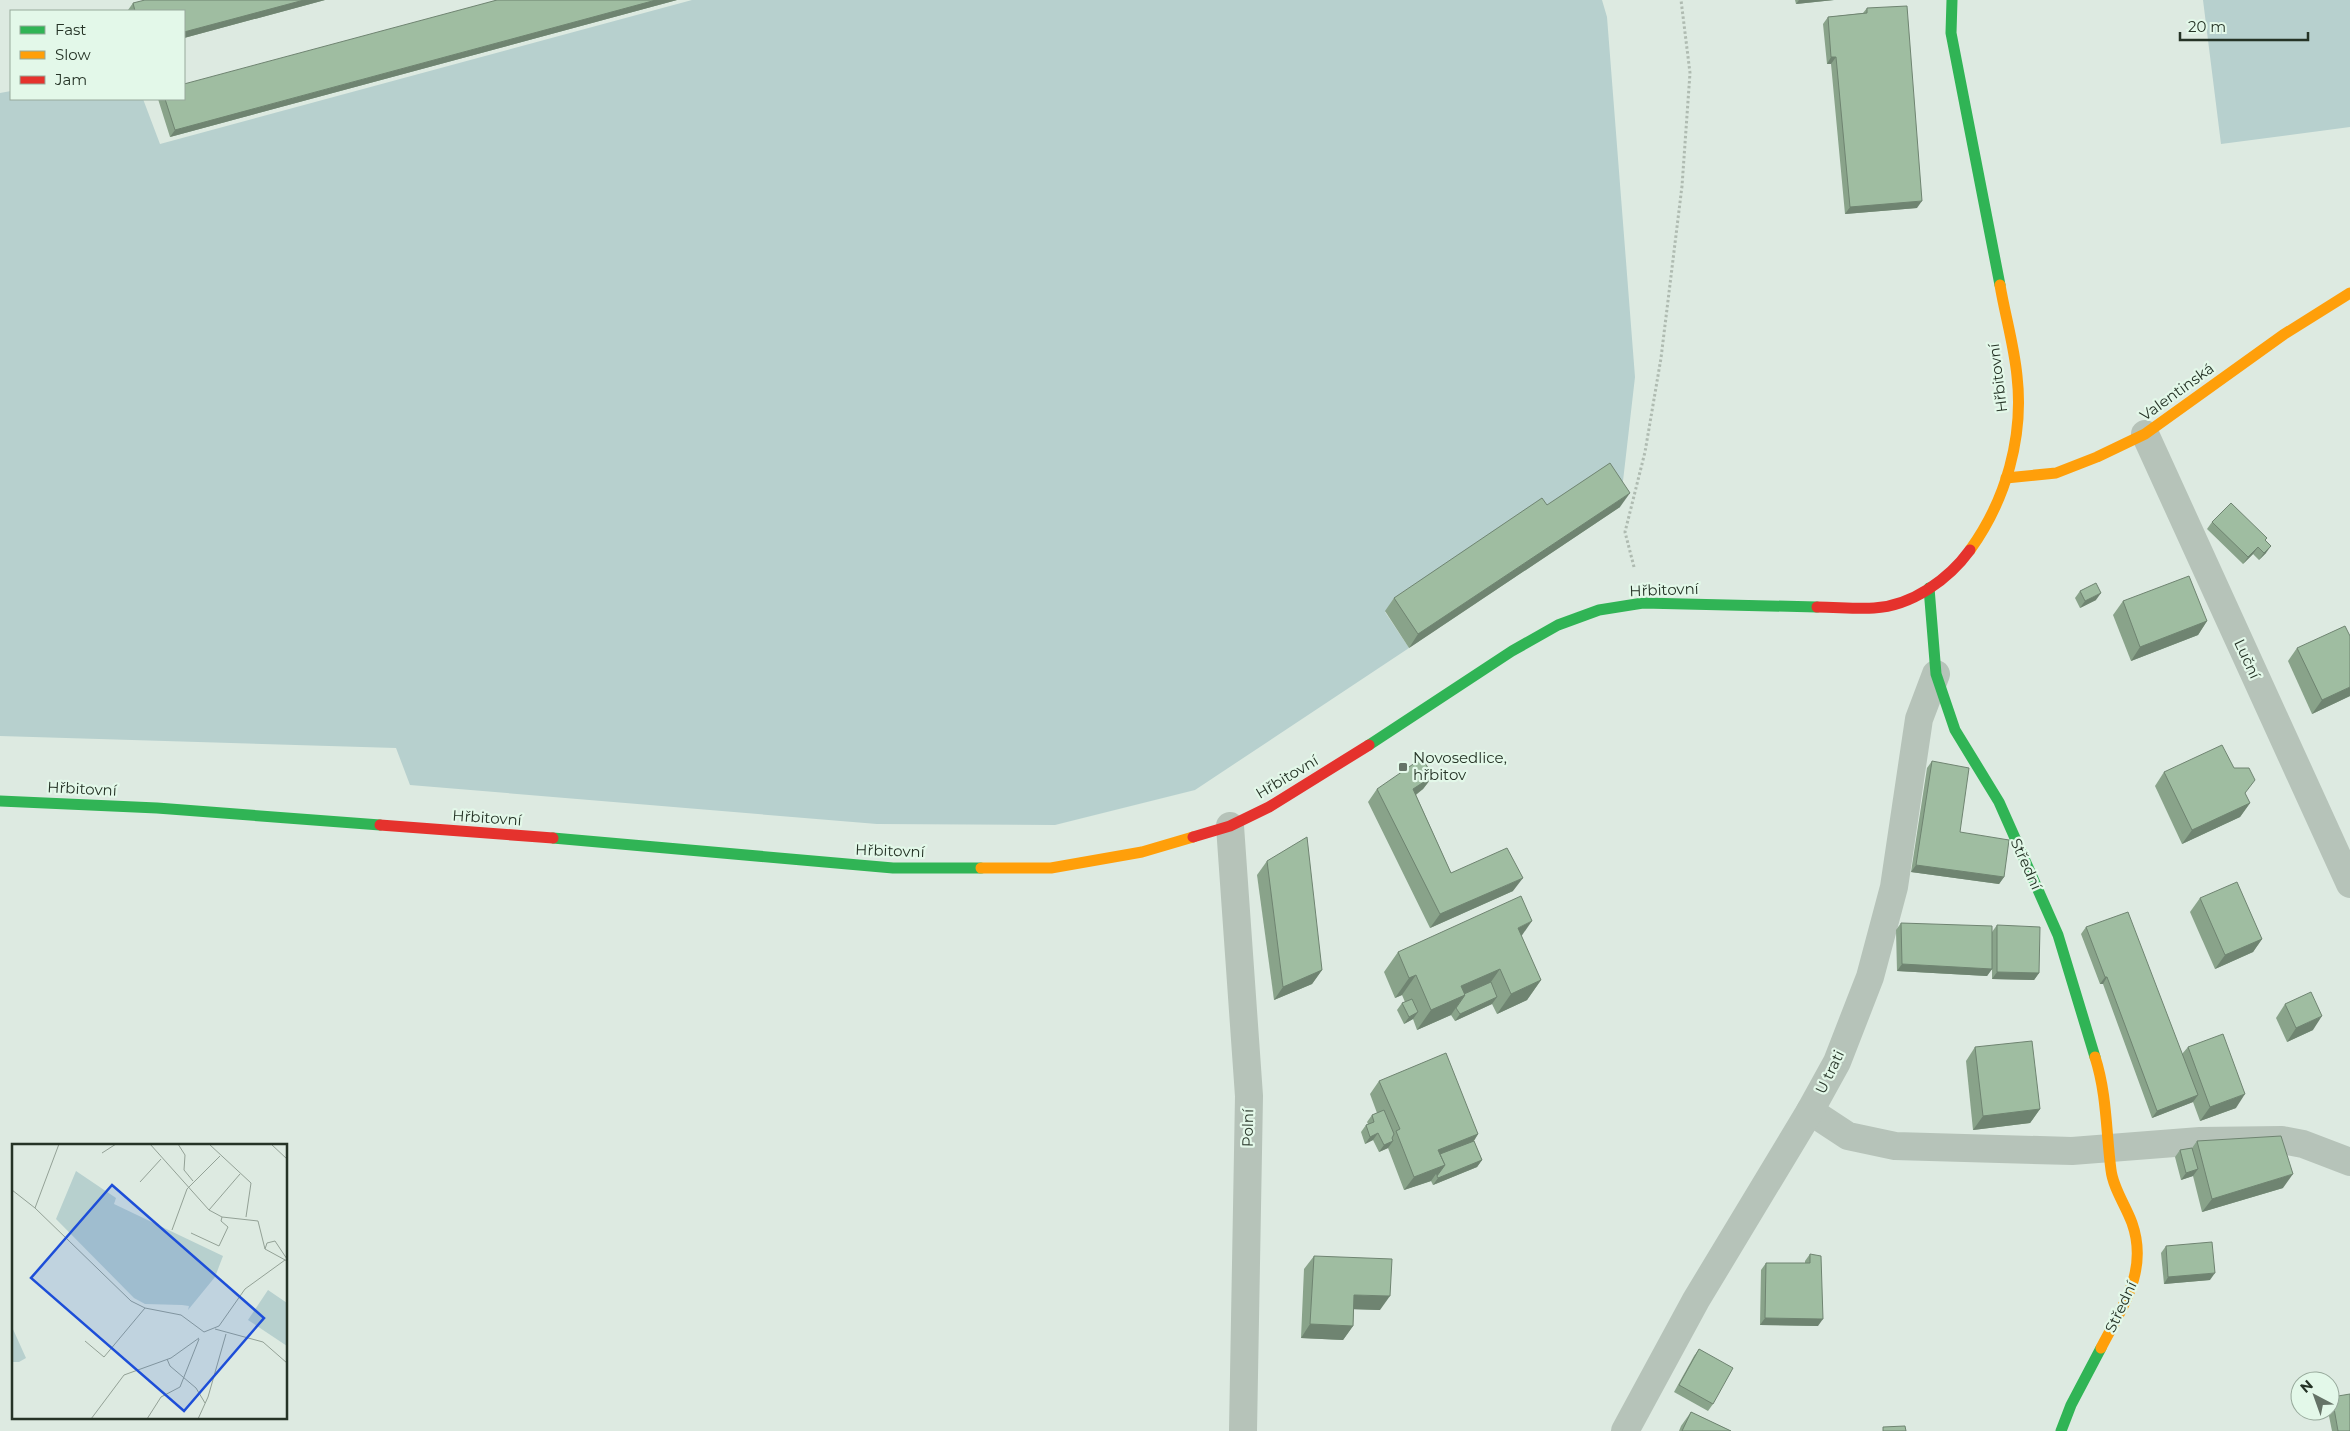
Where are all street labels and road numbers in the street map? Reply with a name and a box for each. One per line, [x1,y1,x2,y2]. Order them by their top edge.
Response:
street label: Hřbitovní [1984,341,2011,414]
street label: Valentinská [2136,358,2217,425]
street label: Hřbitovní [1629,579,1700,600]
street label: Luční [2230,636,2265,682]
street label: Hřbitovní [1252,750,1322,803]
street label: Hřbitovní [47,777,118,800]
street label: Hřbitovní [452,806,523,829]
street label: Střední [2007,835,2047,893]
street label: Hřbitovní [855,840,926,861]
street label: U trati [1811,1047,1848,1097]
street label: Polní [1238,1108,1257,1147]
street label: Střední [2100,1277,2141,1336]

